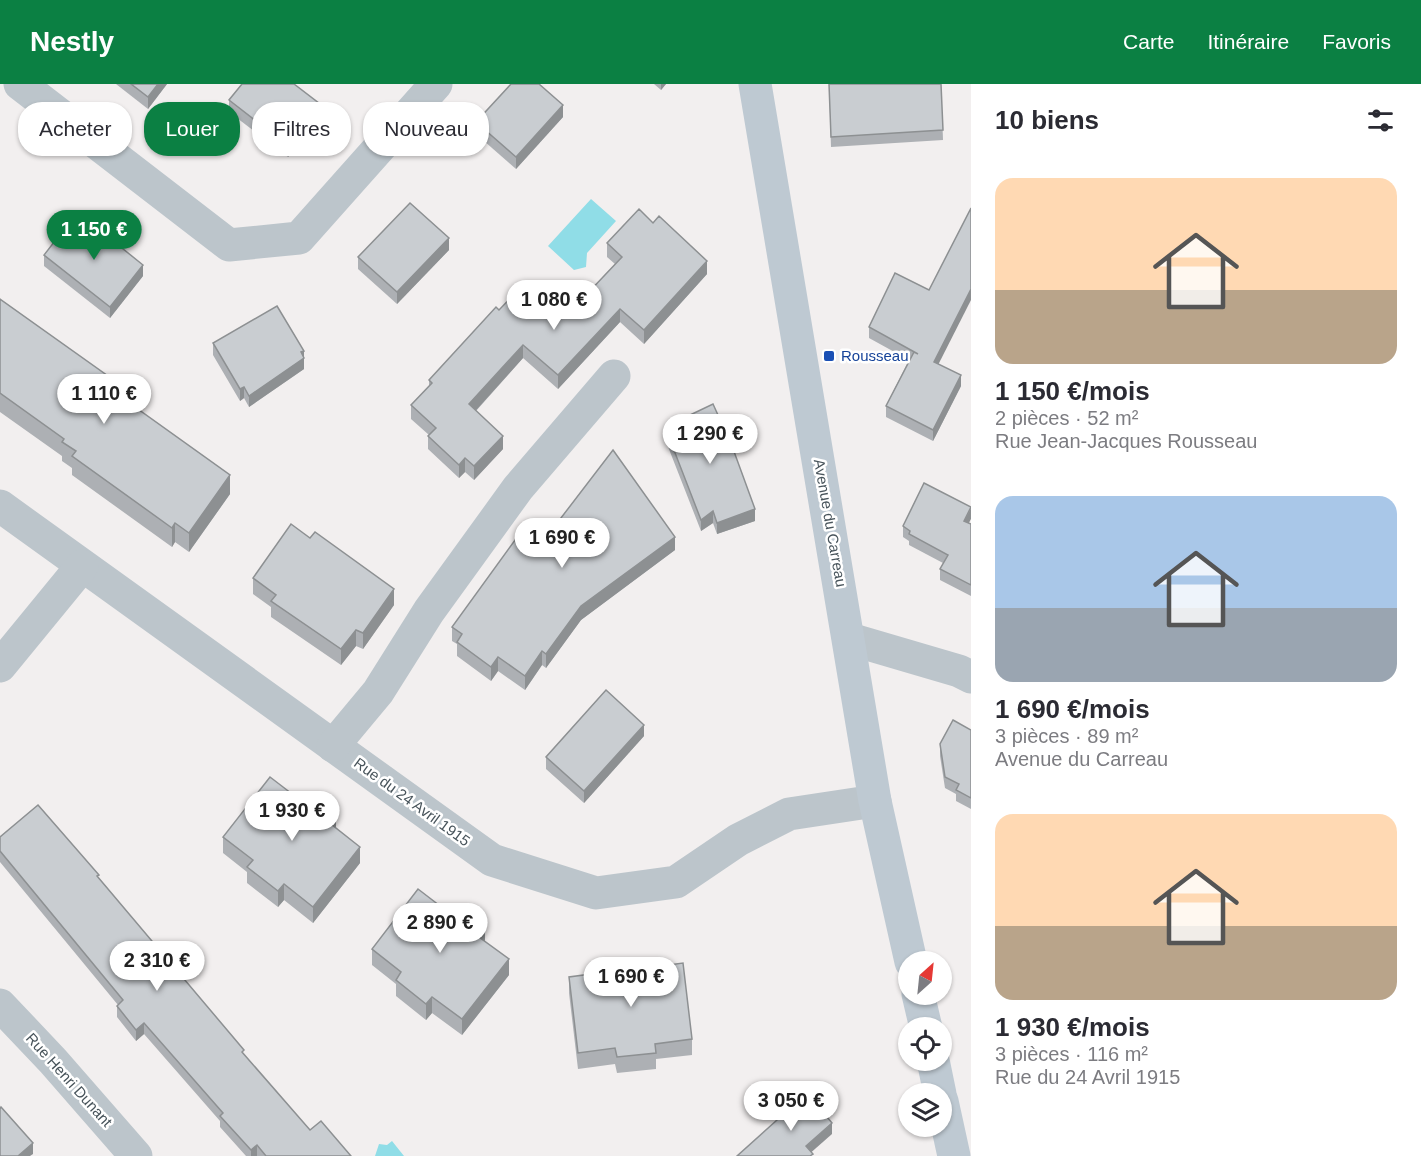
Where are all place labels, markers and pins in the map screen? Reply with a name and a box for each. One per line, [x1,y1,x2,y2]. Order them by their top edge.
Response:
pin: 1 150 € [39,210,149,261]
pin: 1 080 € [499,280,609,331]
place label: Rousseau [841,347,909,364]
marker: Rousseau [822,349,836,363]
pin: 1 110 € [49,374,159,425]
pin: 1 290 € [655,414,765,465]
pin: 1 690 € [507,518,617,569]
pin: 1 930 € [237,791,347,842]
pin: 2 890 € [385,903,495,954]
pin: 2 310 € [102,941,212,992]
pin: 1 690 € [576,957,686,1008]
pin: 3 050 € [736,1081,846,1132]

